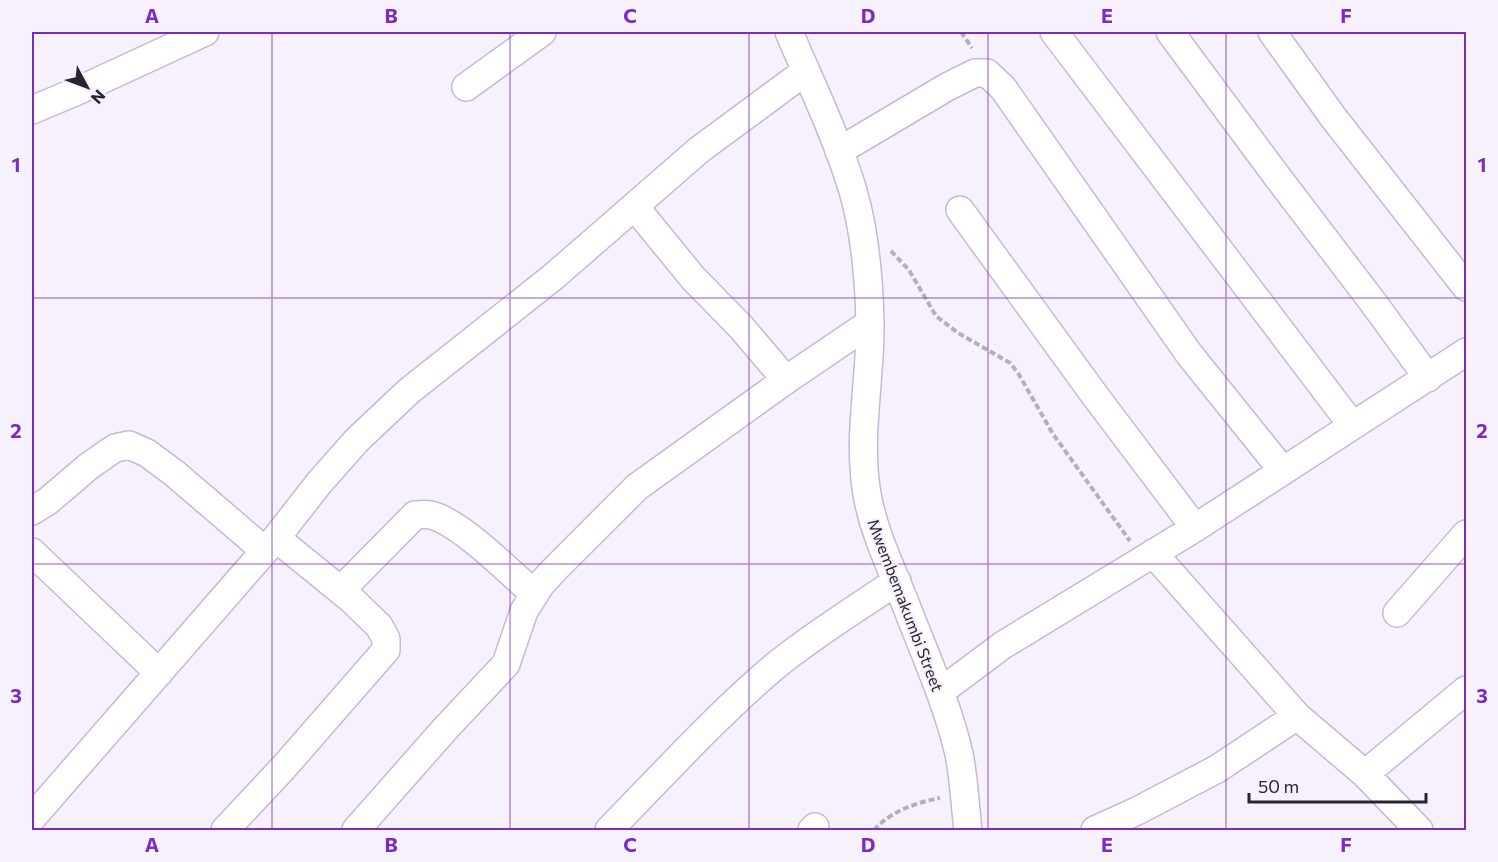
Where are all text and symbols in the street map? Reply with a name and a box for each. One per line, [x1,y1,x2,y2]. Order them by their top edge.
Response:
text: A [145,3,159,27]
text: B [384,3,398,27]
text: C [623,3,637,27]
text: D [861,3,875,27]
text: E [1101,3,1113,27]
text: F [1340,3,1352,27]
north arrow [57,57,117,117]
text: N [88,86,110,108]
text: 1 [11,152,21,176]
text: 1 [1477,152,1487,176]
text: 2 [10,418,22,442]
text: 2 [1476,418,1488,442]
street label: Mwembemakumbi Street [864,516,948,694]
text: 3 [10,683,22,707]
text: 3 [1476,683,1488,707]
scale bar [1249,766,1426,804]
text: 50 m [1258,775,1299,797]
text: A [145,832,159,856]
text: B [384,832,398,856]
text: C [623,832,637,856]
text: D [861,832,875,856]
text: E [1101,832,1113,856]
text: F [1340,832,1352,856]

